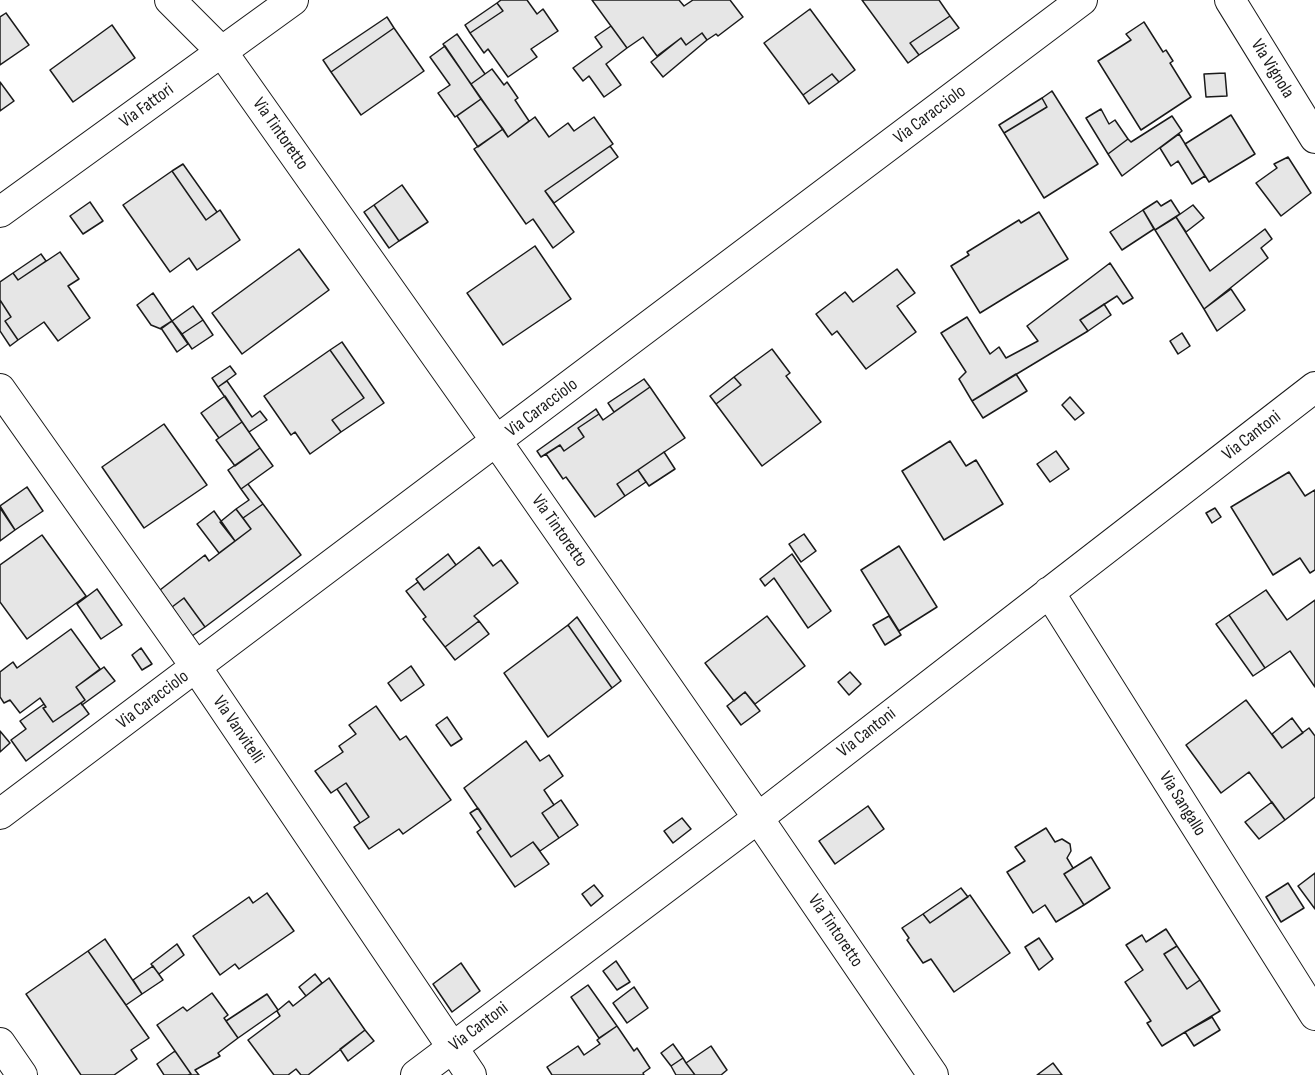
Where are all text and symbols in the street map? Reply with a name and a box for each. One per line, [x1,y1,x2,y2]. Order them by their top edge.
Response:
street label: Via Vignola [1246,36,1298,102]
street label: Via Fattori [116,79,178,133]
street label: Via Caracciolo [890,81,970,149]
street label: Via Tintoretto [247,94,313,174]
street label: Via Caracciolo [502,374,582,442]
street label: Via Cantoni [1218,406,1286,466]
street label: Via Tintoretto [526,491,592,571]
street label: Via Caracciolo [113,666,193,734]
street label: Via Vanvitelli [208,692,268,768]
street label: Via Cantoni [833,703,901,763]
street label: Via Sangallo [1154,768,1210,840]
street label: Via Tintoretto [803,891,867,971]
street label: Via Cantoni [445,998,513,1056]

